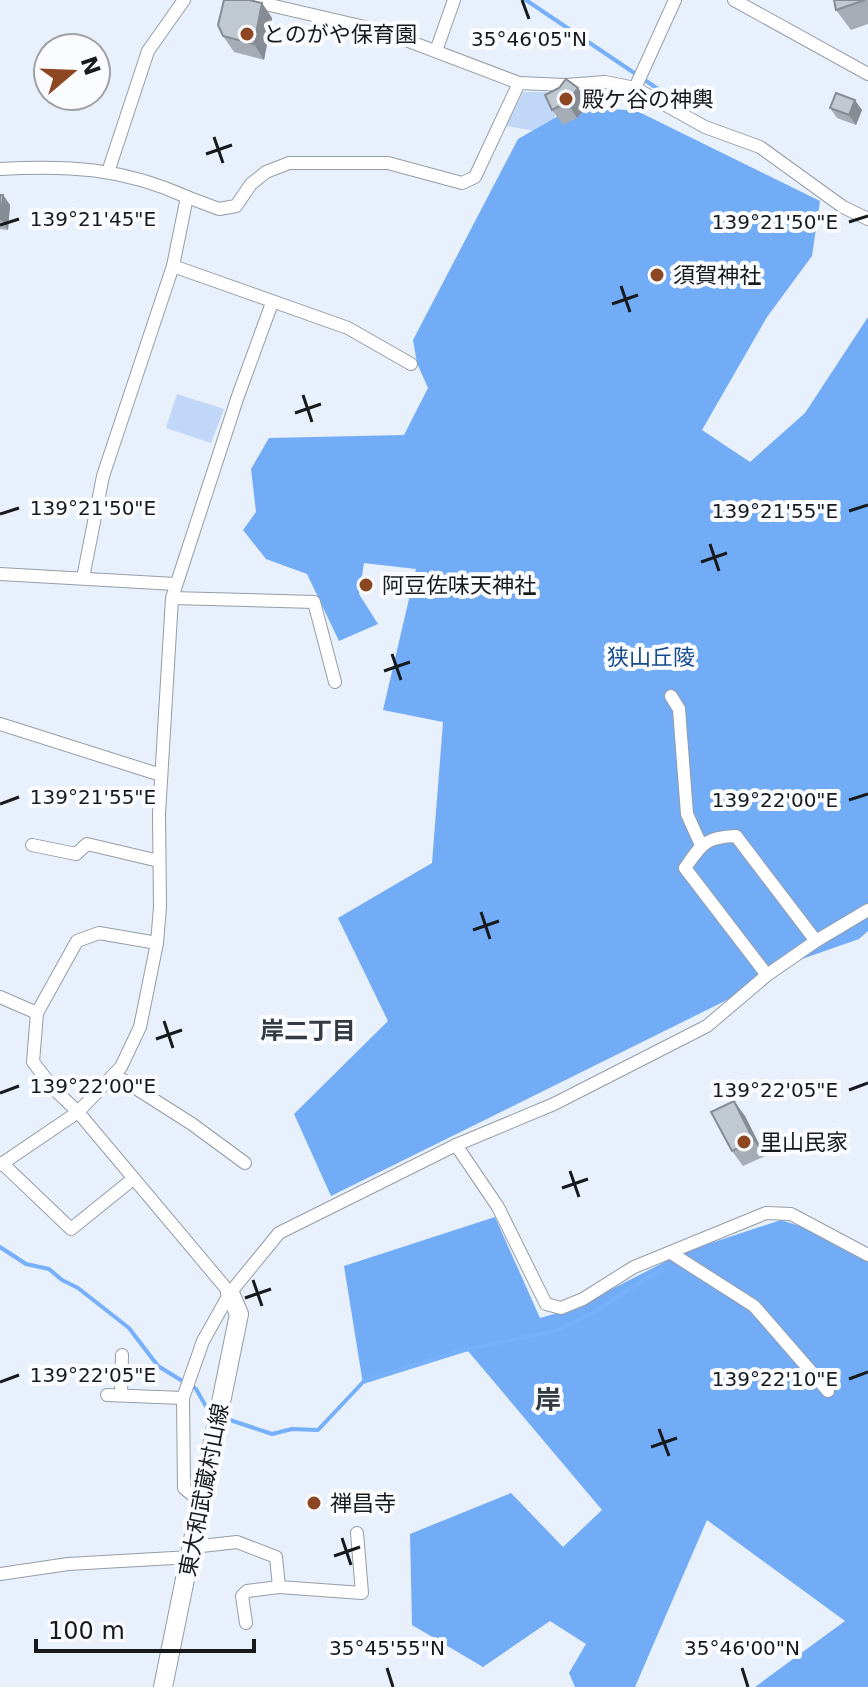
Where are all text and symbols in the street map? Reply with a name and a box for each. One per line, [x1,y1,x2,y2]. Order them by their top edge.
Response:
place label: とのがや保育園 [263,22,417,47]
marker: とのがや保育園 [238,25,256,43]
text: 35°46'05"N [471,27,587,51]
north arrow [32,32,112,112]
text: N [76,53,105,78]
place label: 殿ケ谷の神輿 [582,87,714,112]
marker: 殿ケ谷の神輿 [557,90,575,108]
text: 139°21'45"E [30,207,156,231]
text: 139°21'50"E [712,210,838,234]
place label: 須賀神社 [673,263,761,288]
marker: 須賀神社 [648,266,666,284]
text: 139°21'50"E [30,496,156,520]
text: 139°21'55"E [712,499,838,523]
place label: 阿豆佐味天神社 [382,573,536,598]
marker: 阿豆佐味天神社 [357,576,375,594]
park label: 狭山丘陵 [607,645,695,670]
text: 139°21'55"E [30,785,156,809]
text: 139°22'00"E [712,788,838,812]
district label: 岸二丁目 [260,1017,356,1045]
text: 139°22'00"E [30,1074,156,1098]
text: 139°22'05"E [712,1078,838,1102]
place label: 里山民家 [760,1130,848,1155]
marker: 里山民家 [735,1133,753,1151]
text: 139°22'05"E [30,1363,156,1387]
text: 139°22'10"E [712,1367,838,1391]
district label: 岸 [535,1385,561,1415]
street label: 東大和武蔵村山線 [175,1401,233,1579]
place label: 禅昌寺 [330,1491,396,1516]
marker: 禅昌寺 [305,1494,323,1512]
scale bar [36,1603,254,1653]
text: 100 m [48,1617,125,1645]
text: 35°45'55"N [329,1636,445,1660]
text: 35°46'00"N [684,1636,800,1660]

